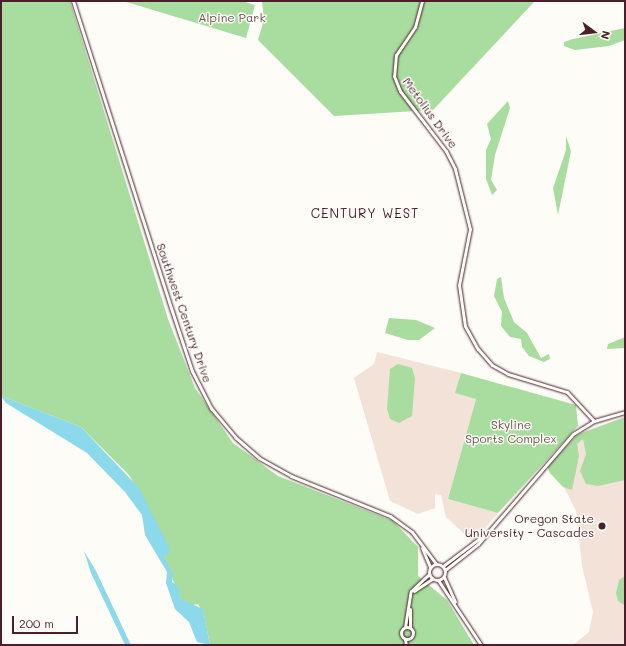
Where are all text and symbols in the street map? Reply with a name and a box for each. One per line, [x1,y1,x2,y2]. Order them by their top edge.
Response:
park label: Alpine Park [198,11,266,25]
north arrow [574,12,614,52]
text: N [598,29,614,41]
street label: Metolius Drive [399,75,461,151]
district label: CENTURY WEST [311,205,419,221]
street label: Southwest Century Drive [153,241,215,385]
park label: Skyline Sports Complex [465,418,557,446]
place label: Oregon State University - Cascades [465,512,594,540]
marker: Oregon State University - Cascades [597,521,607,531]
scale bar [14,608,80,634]
text: 200 m [19,615,54,631]

